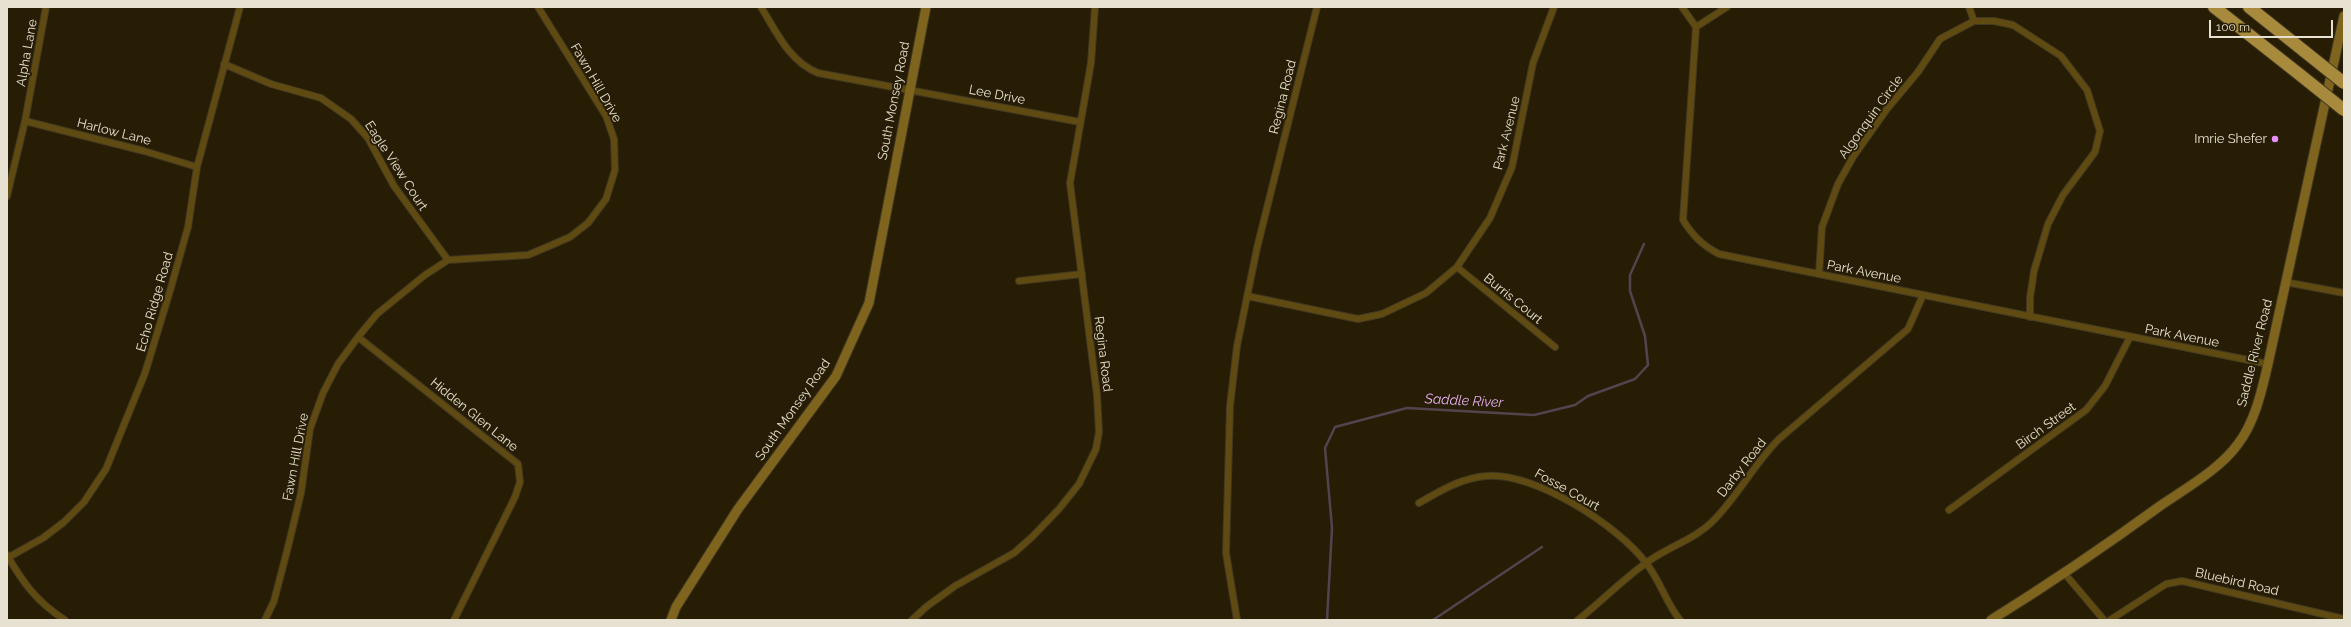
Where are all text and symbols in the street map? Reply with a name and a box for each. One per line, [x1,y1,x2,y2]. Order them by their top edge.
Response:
scale bar [2211,12,2335,38]
street label: Alpha Lane [13,18,41,88]
text: 100 m [2216,20,2250,34]
street label: South Monsey Road [875,40,913,162]
street label: Fawn Hill Drive [567,41,625,125]
street label: Regina Road [1266,58,1300,136]
street label: Algonquin Circle [1835,72,1907,162]
street label: Lee Drive [968,82,1026,108]
street label: Park Avenue [1490,94,1524,172]
street label: Harlow Lane [75,115,153,149]
street label: Eagle View Court [361,118,431,214]
place label: Imrie Shefer [2194,131,2267,147]
marker: Imrie Shefer [2270,134,2280,144]
street label: Echo Ridge Road [133,250,177,354]
street label: Park Avenue [1825,257,1903,287]
street label: Burris Court [1480,271,1546,327]
street label: Saddle River Road [2234,298,2276,408]
street label: Regina Road [1091,315,1115,393]
street label: Park Avenue [2143,321,2221,351]
street label: South Monsey Road [752,356,834,464]
street label: Hidden Glen Lane [427,375,521,455]
water label: Saddle River [1424,391,1504,411]
street label: Birch Street [2013,399,2079,453]
street label: Fawn Hill Drive [280,412,312,502]
street label: Darby Road [1714,436,1770,500]
street label: Fosse Court [1532,466,1602,514]
street label: Bluebird Road [2194,565,2280,599]

